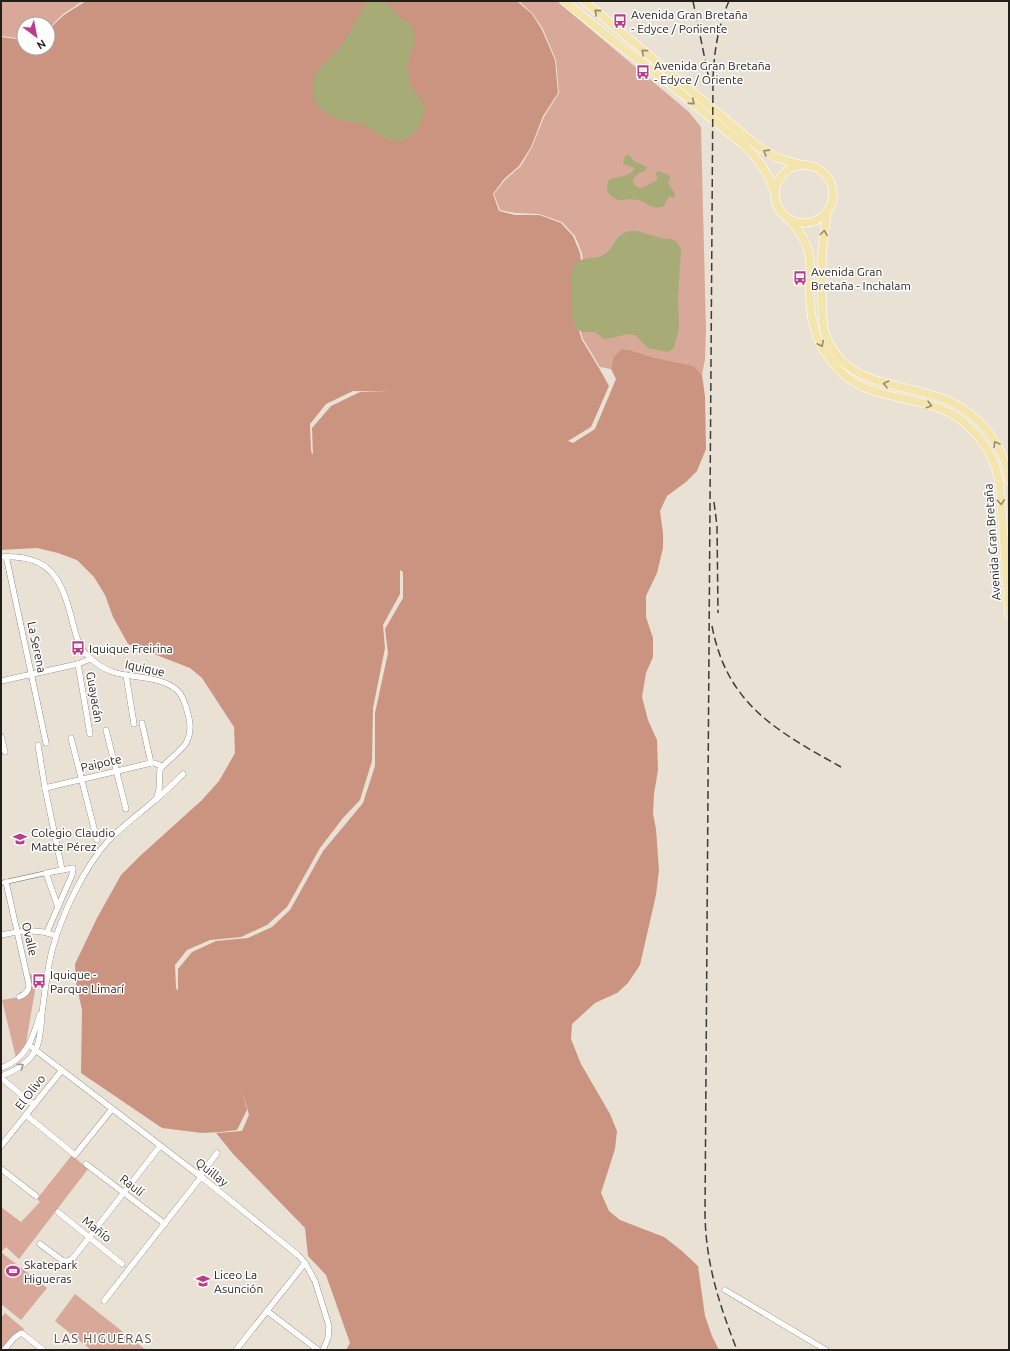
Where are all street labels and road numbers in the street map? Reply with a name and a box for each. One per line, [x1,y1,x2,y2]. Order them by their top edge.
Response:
street label: Avenida Gran Bretaña [981,483,1003,601]
street label: La Serena [25,620,49,674]
street label: Iquique [124,657,166,679]
street label: Guayacán [84,671,106,723]
street label: Paipote [79,752,123,774]
street label: Ovalle [20,921,40,957]
street label: El Olivo [12,1072,48,1112]
street label: Quillay [193,1155,231,1189]
street label: Raulí [118,1172,147,1199]
street label: Mañío [80,1213,114,1245]

